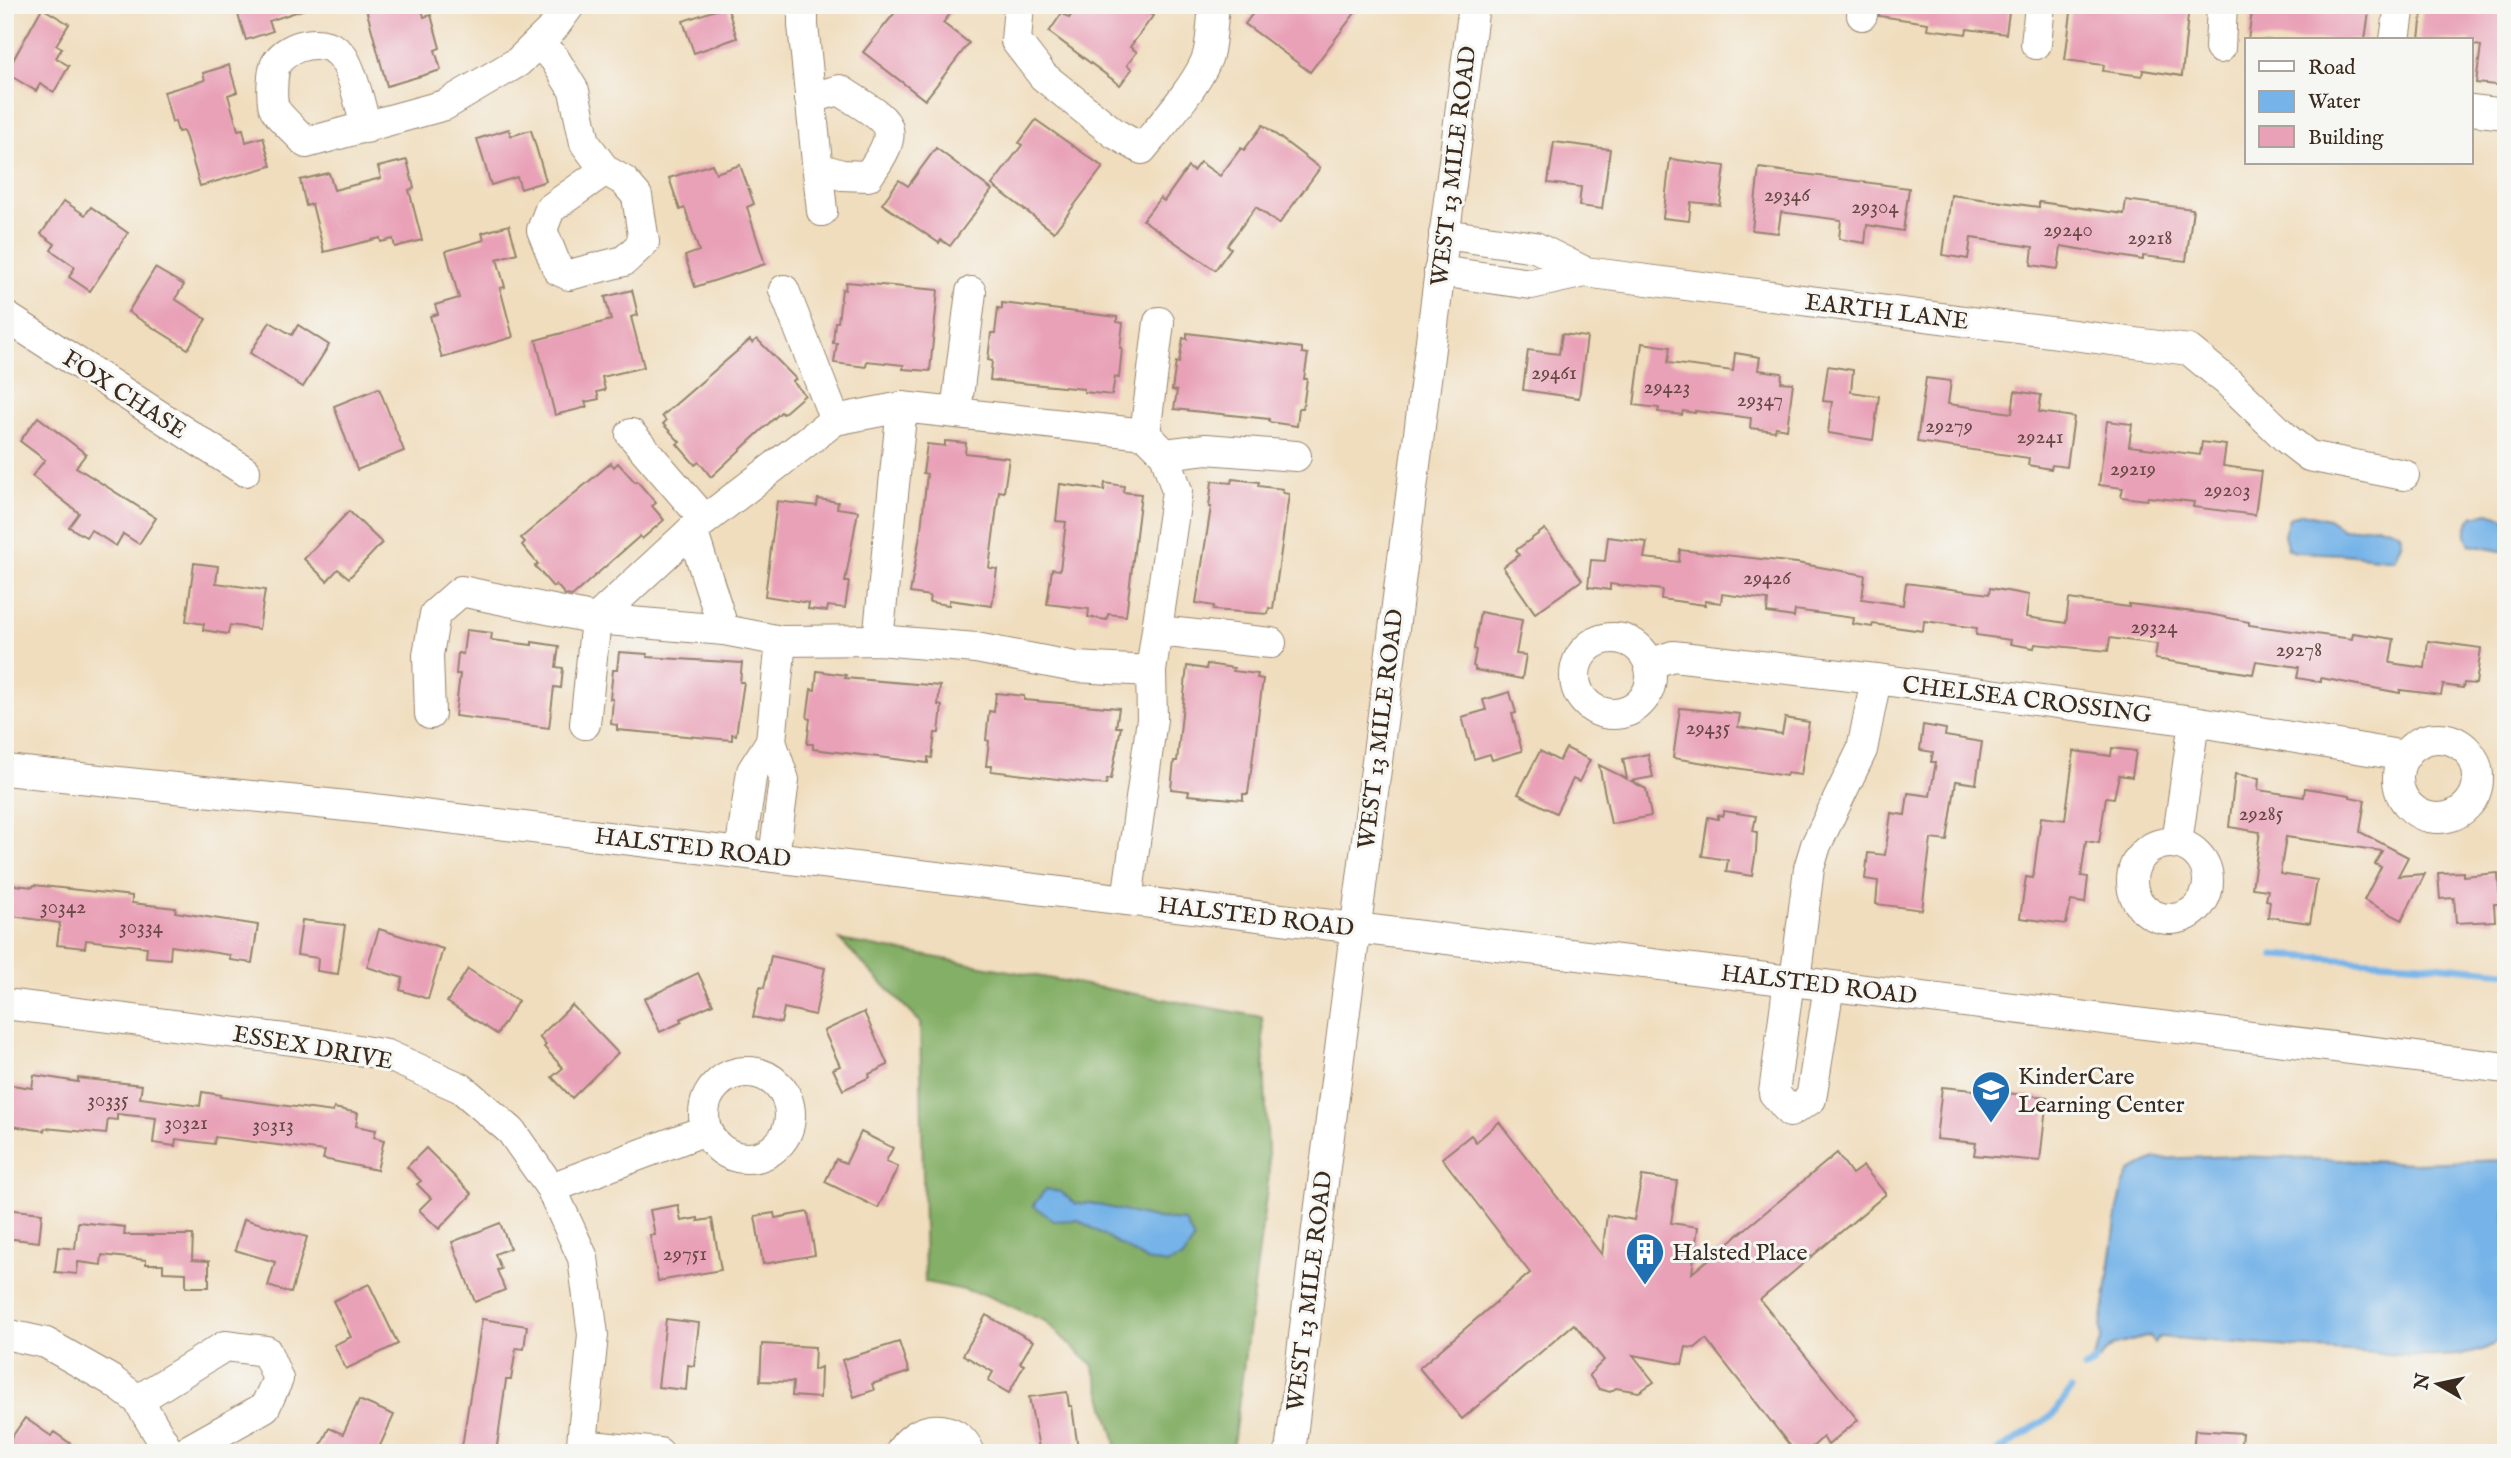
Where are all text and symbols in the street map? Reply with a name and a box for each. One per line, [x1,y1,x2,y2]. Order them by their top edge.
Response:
legend [2245,38,2472,164]
street label: WEST 13 MILE ROAD [1424,44,1485,288]
text: Road [2308,55,2356,82]
text: Water [2308,89,2361,116]
text: Building [2308,125,2384,152]
house number: 29346 [1764,182,1811,209]
house number: 29304 [1851,194,1899,221]
house number: 29240 [2043,217,2093,244]
house number: 29218 [2128,225,2172,252]
street label: EARTH LANE [1803,287,1970,338]
street label: FOX CHASE [56,344,192,447]
house number: 29461 [1531,360,1577,387]
house number: 29423 [1644,374,1690,401]
house number: 29347 [1737,387,1783,414]
house number: 29279 [1925,413,1973,440]
house number: 29241 [2017,424,2064,451]
house number: 29219 [2110,456,2156,483]
house number: 29203 [2203,477,2251,504]
house number: 29426 [1743,565,1792,592]
street label: WEST 13 MILE ROAD [1351,607,1412,851]
house number: 29324 [2130,614,2178,641]
house number: 29278 [2276,637,2322,664]
street label: CHELSEA CROSSING [1900,670,2153,731]
house number: 29435 [1686,715,1731,742]
house number: 29285 [2239,801,2284,828]
street label: HALSTED ROAD [593,821,793,876]
street label: HALSTED ROAD [1156,890,1356,945]
house number: 30342 [40,894,86,921]
house number: 30334 [119,914,164,941]
street label: HALSTED ROAD [1719,958,1919,1013]
street label: ESSEX DRIVE [230,1019,395,1078]
place label: KinderCare Learning Center [2018,1062,2185,1121]
school or university icon: KinderCare Learning Center [1970,1069,2012,1124]
house number: 30335 [87,1087,129,1114]
house number: 30321 [164,1110,208,1137]
house number: 30313 [252,1112,294,1139]
street label: WEST 13 MILE ROAD [1280,1169,1341,1413]
building icon: Halsted Place [1624,1231,1666,1286]
place label: Halsted Place [1672,1238,1807,1269]
house number: 29751 [663,1241,707,1268]
north arrow [2402,1350,2472,1420]
text: N [2410,1371,2436,1393]

